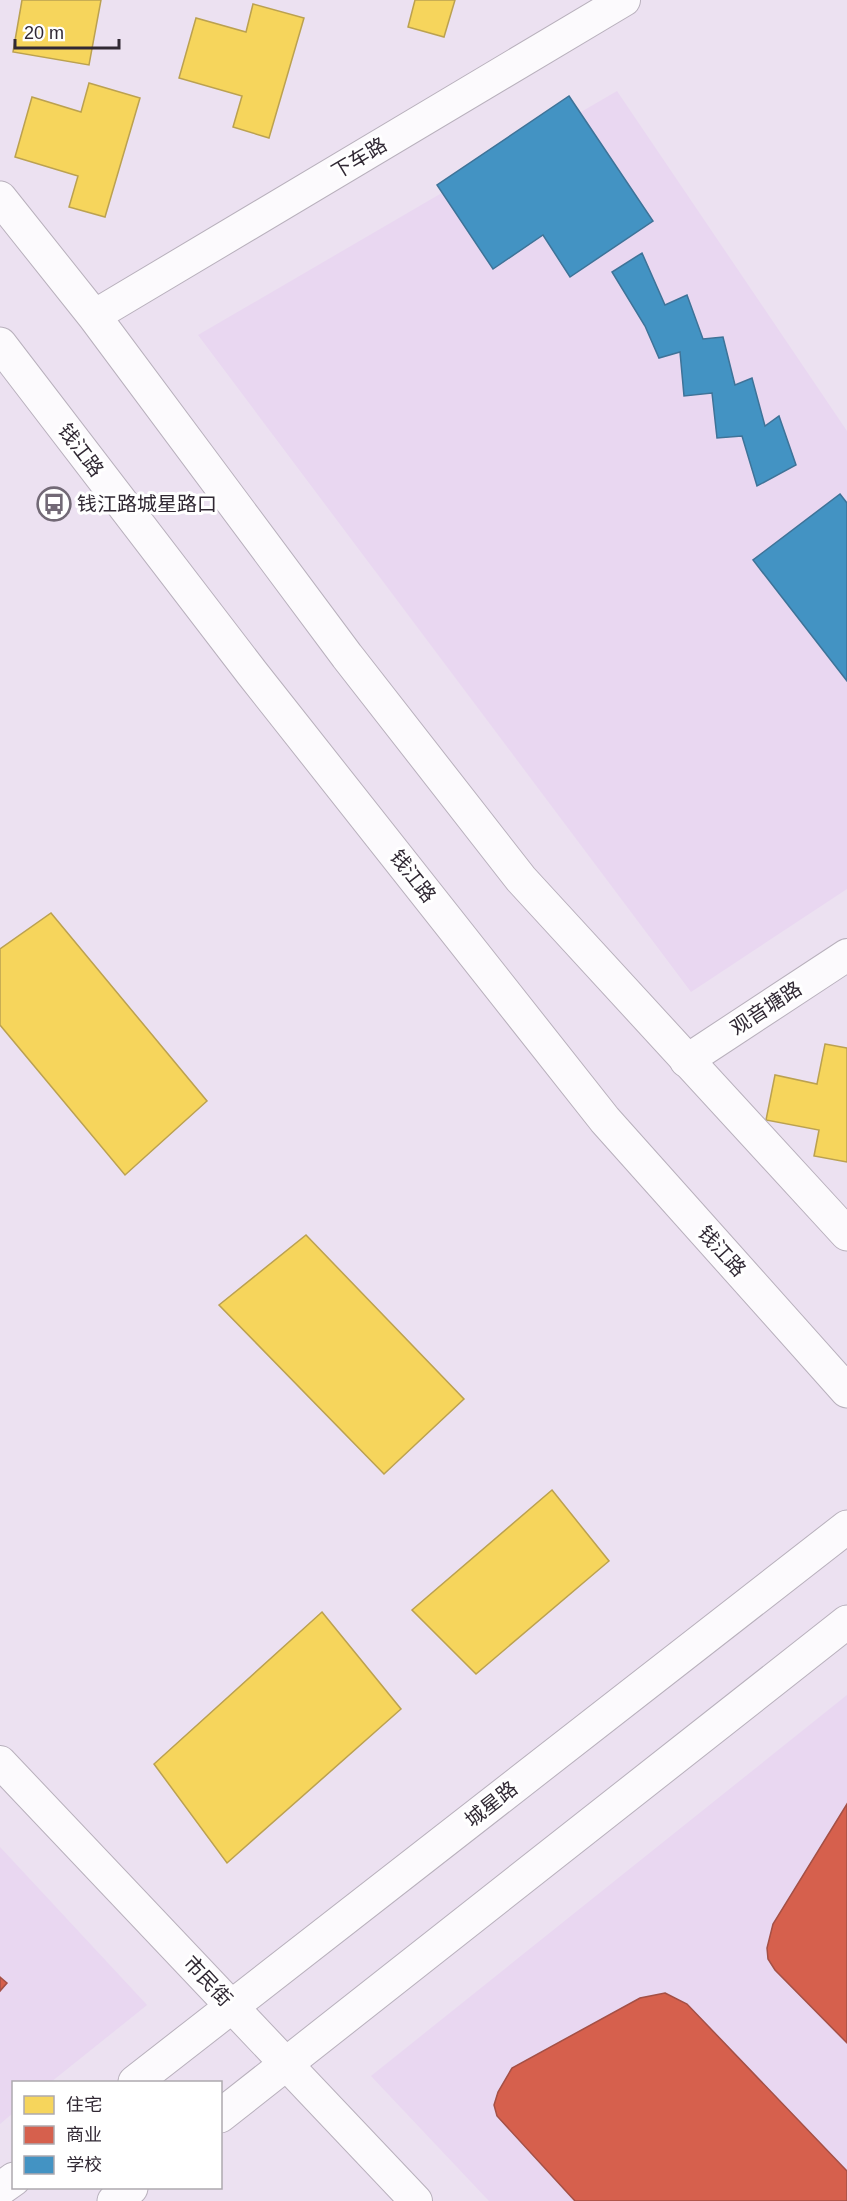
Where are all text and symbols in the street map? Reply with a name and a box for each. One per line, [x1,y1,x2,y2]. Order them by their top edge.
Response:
scale bar [15,12,118,50]
text: 20 m [24,23,64,43]
street label: 下车路 [328,133,390,183]
street label: 钱江路 [54,419,108,481]
bus stop icon: 钱江路城星路口 [36,486,72,522]
place label: 钱江路城星路口 [77,493,217,515]
street label: 钱江路 [386,846,440,906]
street label: 观音塘路 [726,977,806,1039]
street label: 钱江路 [694,1221,750,1281]
street label: 城星路 [461,1777,521,1831]
street label: 市民街 [179,1952,237,2010]
legend [12,2081,222,2189]
text: 住宅 [66,2095,102,2115]
text: 商业 [66,2125,102,2145]
text: 学校 [66,2155,102,2175]

